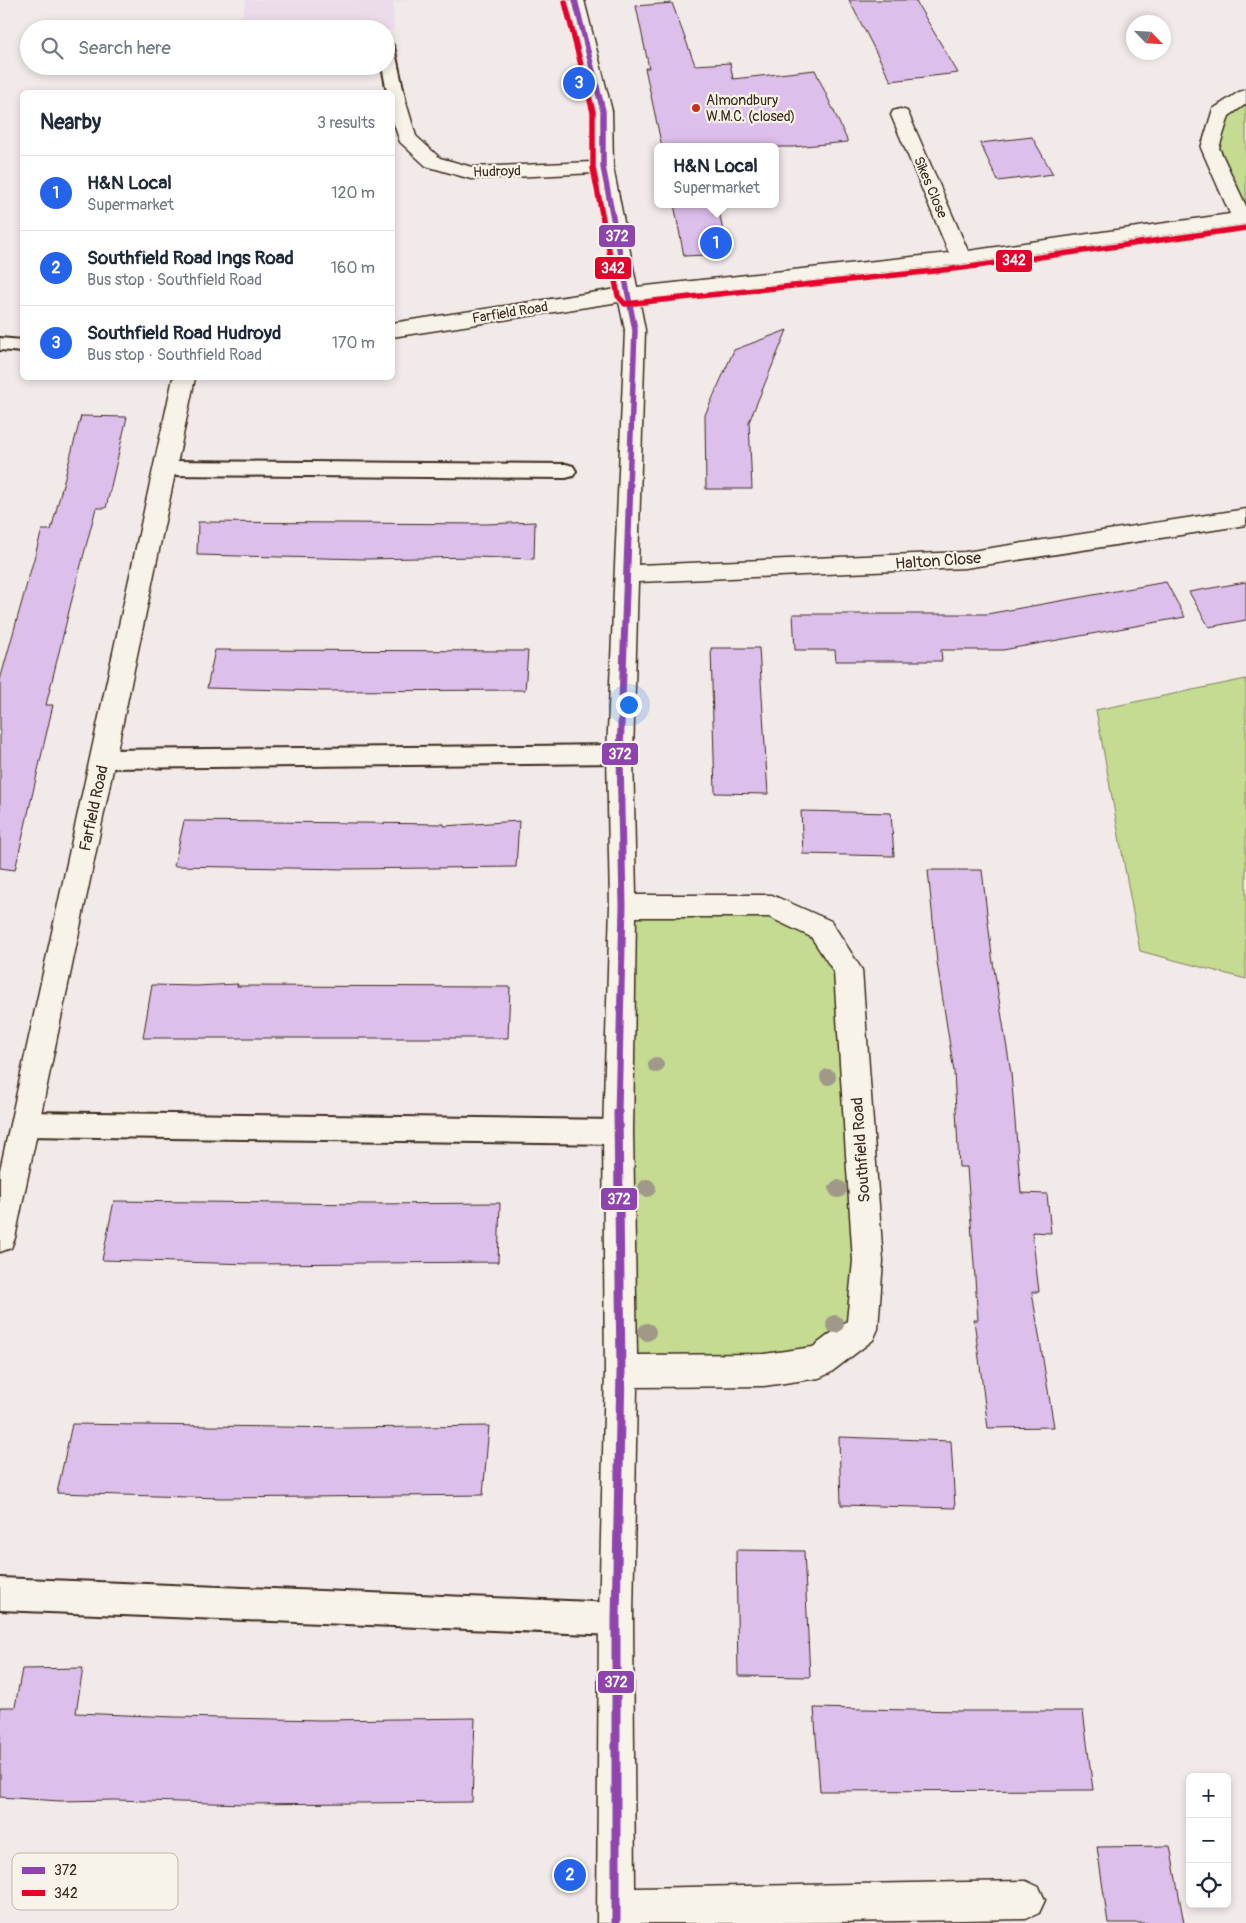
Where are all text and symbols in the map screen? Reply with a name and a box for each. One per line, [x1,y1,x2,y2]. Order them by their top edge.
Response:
north arrow [1126,15,1171,60]
search box [20,20,395,75]
icon: search [38,34,66,62]
text: Search here [78,36,171,60]
pin: 3 [563,64,595,102]
place label: Almondbury W.M.C. (closed) [706,92,795,125]
marker: Almondbury W.M.C. (closed) [690,102,702,114]
text: Nearby [40,109,101,136]
text: 3 results [317,113,375,133]
popup [654,143,779,208]
text: H&N Local [673,154,758,178]
street label: Sikes Close [910,154,951,221]
street label: Hudroyd [473,162,521,181]
text: H&N Local [87,171,172,195]
text: Supermarket [673,178,760,198]
text: 1 [53,183,59,203]
text: 120 m [331,183,375,203]
text: Supermarket [87,195,174,215]
line badge: 372 [598,224,636,248]
pin: 1 [700,224,732,262]
text: 372 [605,228,629,245]
text: Southfield Road Ings Road [87,246,294,270]
line badge: 342 [995,249,1033,273]
text: 342 [1002,252,1026,269]
line badge: 342 [594,256,632,280]
text: 2 [52,258,60,278]
text: 160 m [331,258,375,278]
text: 342 [601,260,625,277]
text: Bus stop · Southfield Road [87,270,262,290]
street label: Farfield Road [471,298,549,327]
text: Southfield Road Hudroyd [87,321,281,345]
text: 3 [52,333,60,353]
text: 170 m [332,333,375,353]
text: Bus stop · Southfield Road [87,345,262,365]
street label: Halton Close [894,548,982,574]
your location [616,692,642,718]
line badge: 372 [601,742,639,766]
text: 372 [608,746,632,763]
street label: Farfield Road [75,763,113,853]
street label: Southfield Road [847,1097,875,1203]
line badge: 372 [600,1187,638,1211]
text: 372 [607,1191,631,1208]
line badge: 372 [597,1670,635,1694]
text: 372 [604,1674,628,1691]
map controls [1186,1773,1231,1908]
button: + [1186,1773,1231,1818]
button: − [1186,1818,1231,1863]
legend [12,1853,178,1910]
pin: 2 [554,1856,586,1894]
text: 372 [54,1862,77,1879]
button: locate [1186,1863,1231,1908]
text: 342 [54,1885,78,1902]

